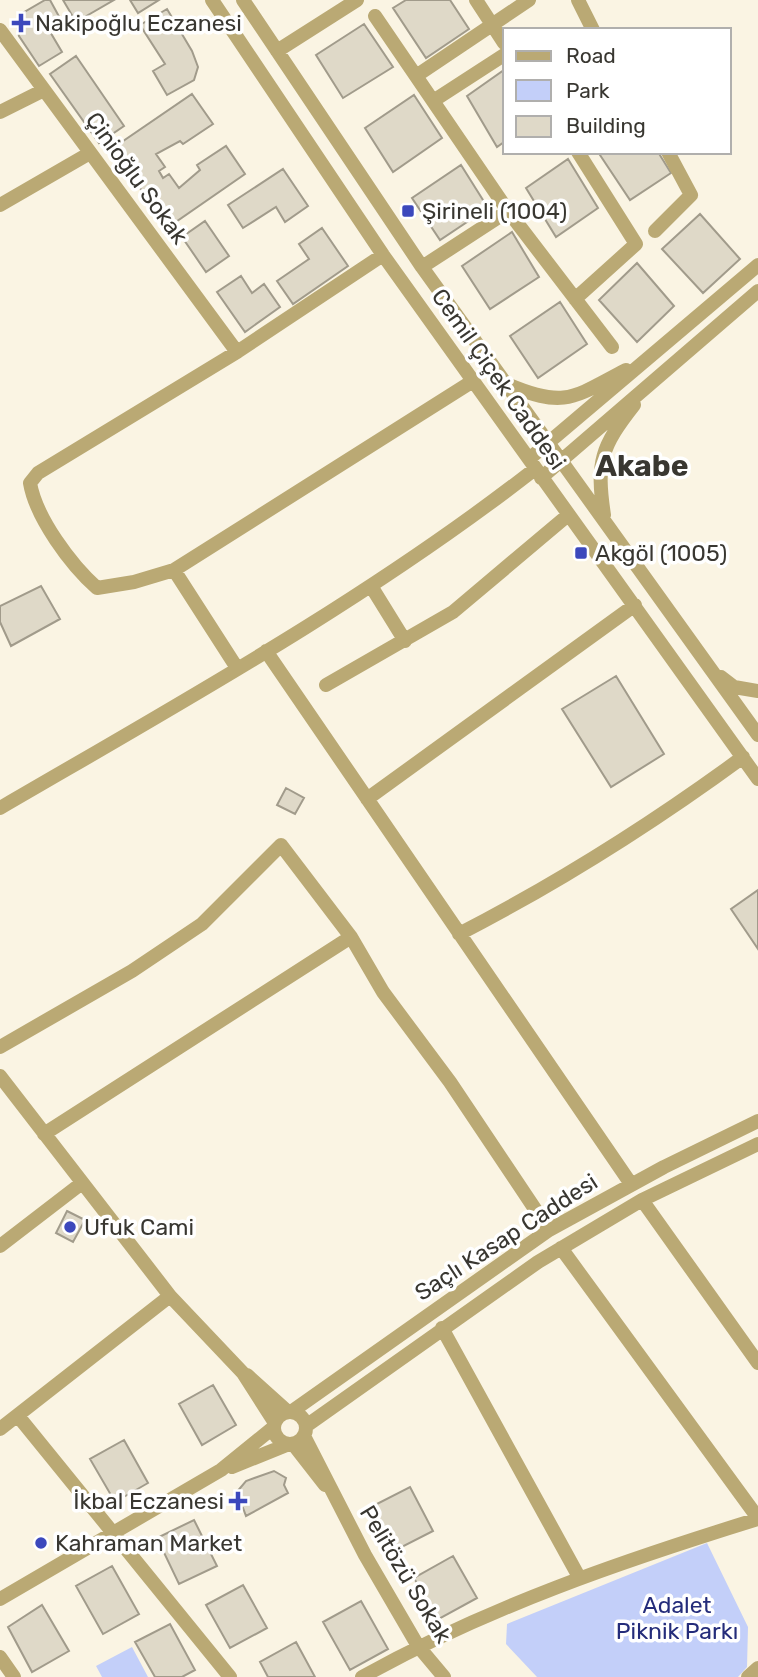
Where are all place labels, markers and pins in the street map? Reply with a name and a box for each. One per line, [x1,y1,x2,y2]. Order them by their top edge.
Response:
place label: Nakipoğlu Eczanesi [35,9,242,37]
marker: Nakipoğlu Eczanesi [13,15,29,31]
place label: Şirineli (1004) [422,197,567,225]
marker: Şirineli (1004) [400,203,416,219]
place label: Akgöl (1005) [595,539,727,567]
marker: Akgöl (1005) [573,545,589,561]
place label: Ufuk Cami [84,1213,194,1241]
marker: Ufuk Cami [62,1219,78,1235]
place label: İkbal Eczanesi [73,1487,224,1515]
marker: İkbal Eczanesi [230,1493,246,1509]
place label: Kahraman Market [55,1529,242,1557]
marker: Kahraman Market [33,1535,49,1551]

